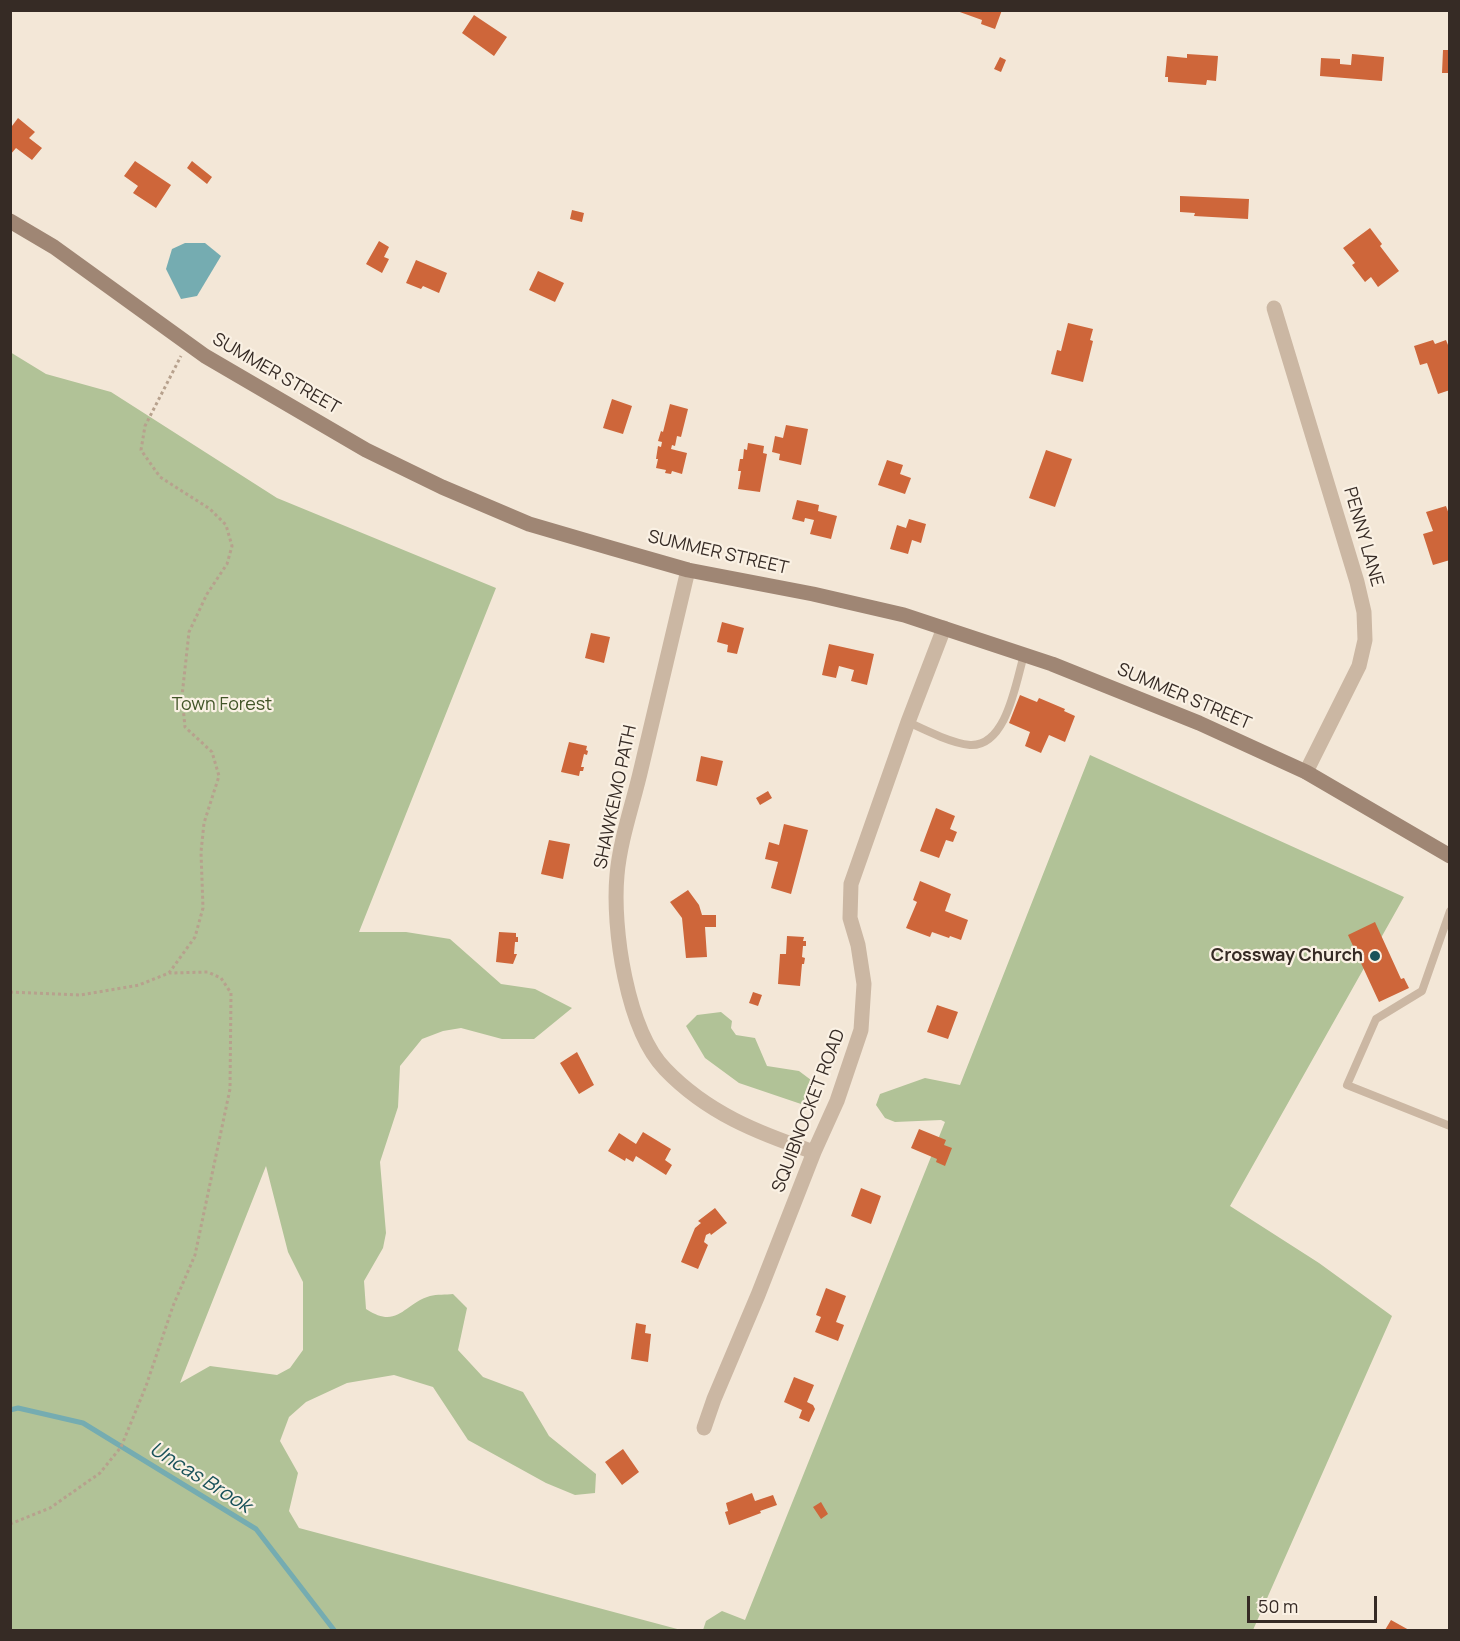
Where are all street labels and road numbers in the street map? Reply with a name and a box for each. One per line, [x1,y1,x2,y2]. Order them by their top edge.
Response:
street label: SUMMER STREET [208,329,344,419]
street label: PENNY LANE [1338,485,1388,589]
street label: SUMMER STREET [646,526,790,580]
street label: SUMMER STREET [1114,659,1254,735]
street label: SHAWKEMO PATH [590,723,642,871]
street label: SQUIBNOCKET ROAD [768,1026,850,1196]

